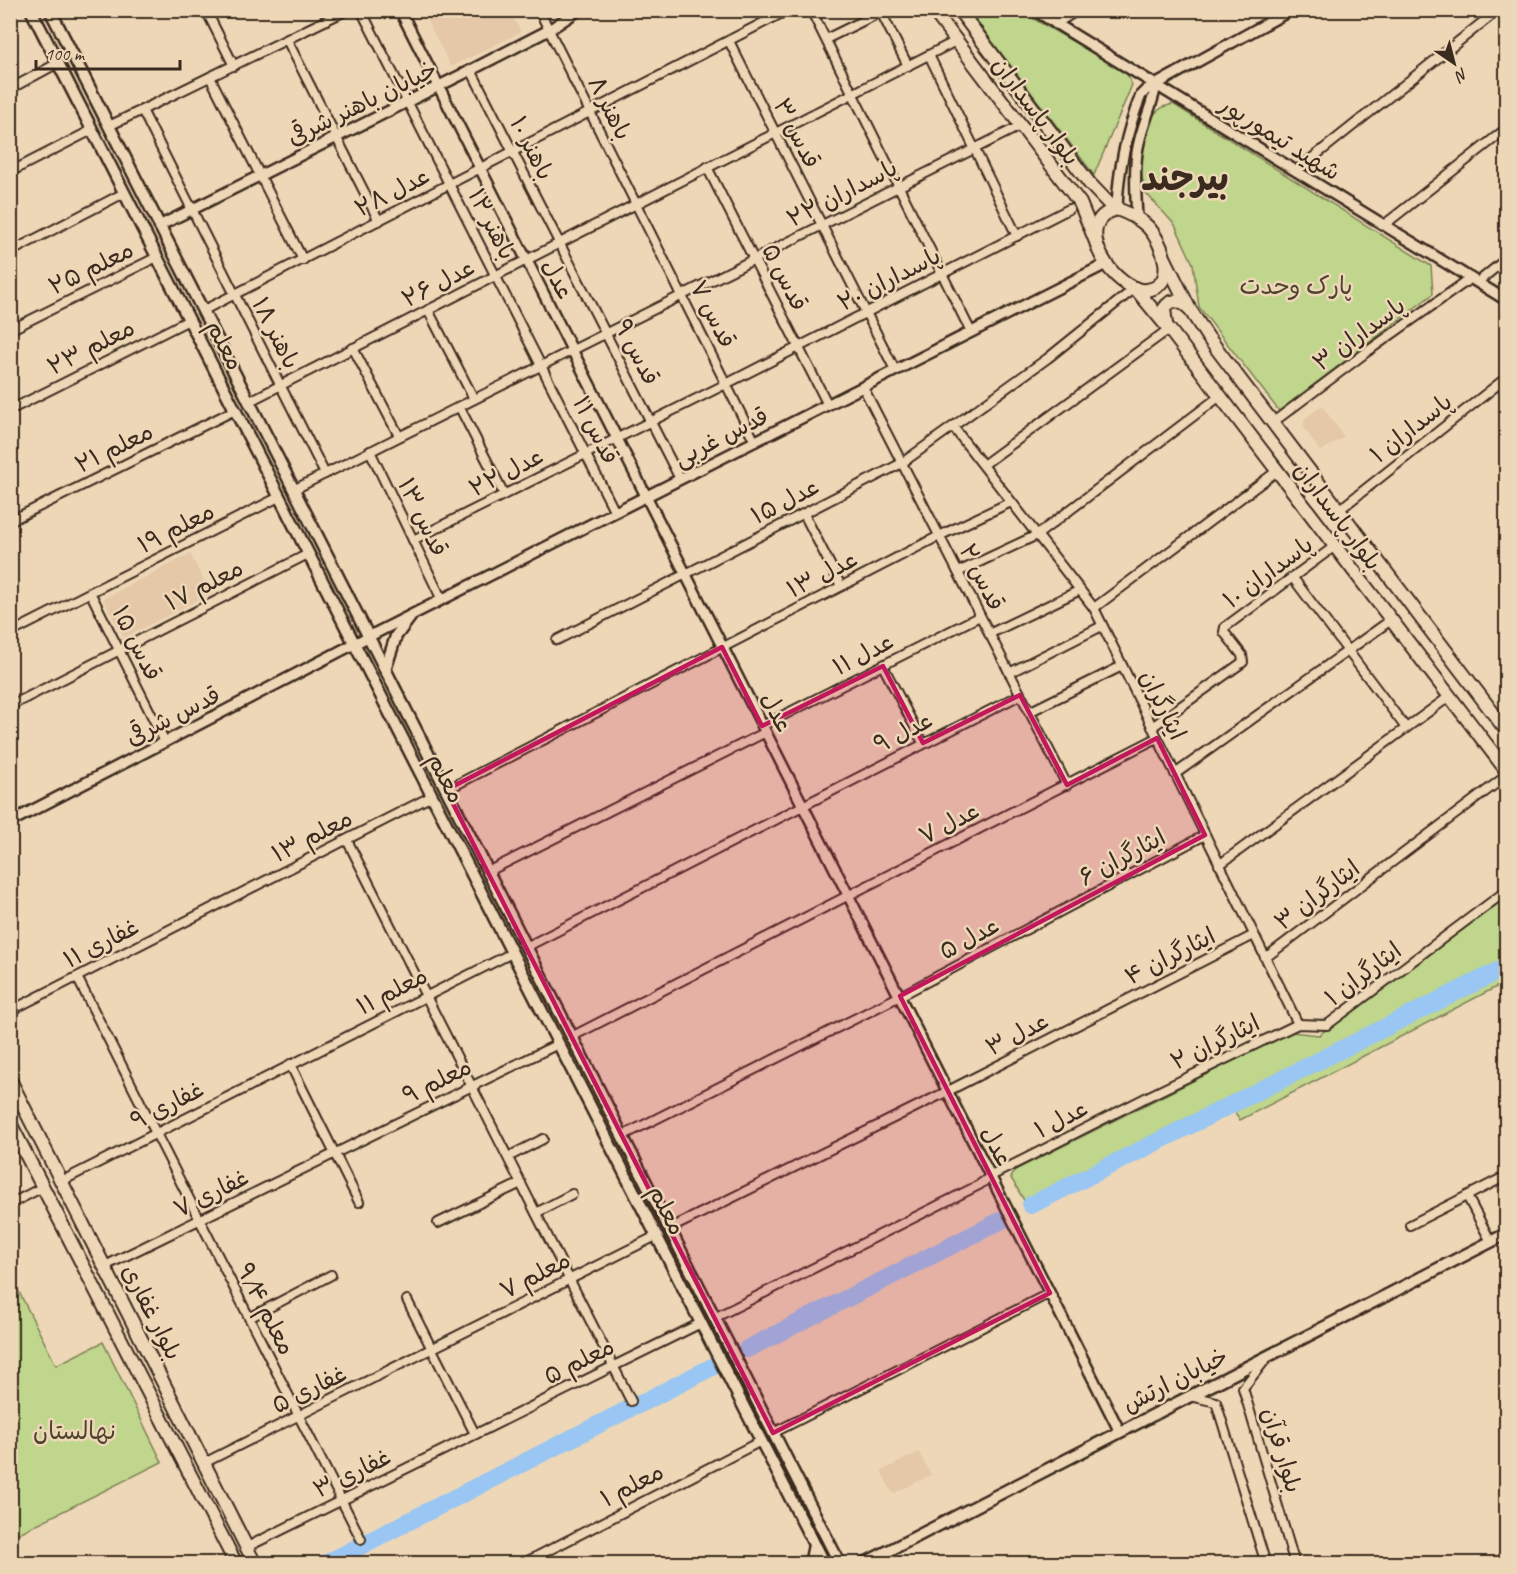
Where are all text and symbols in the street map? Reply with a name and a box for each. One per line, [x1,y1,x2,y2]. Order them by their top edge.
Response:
scale bar [36,33,180,71]
north arrow [1424,33,1484,93]
text: 100 m [45,43,86,65]
street label: بلوار پاسداران [985,51,1087,171]
street label: خیابان باهنر شرقی [282,54,442,152]
text: N [1450,63,1472,87]
street label: باهنر ۸ [581,71,639,145]
street label: شهید تیمورپور [1213,88,1346,187]
street label: قدس ۳ [767,93,827,173]
street label: باهنر ۱۰ [503,111,561,185]
street label: پاسداران ۲۲ [782,152,902,234]
district label: بیرجند [1141,155,1229,201]
street label: عدل ۲۸ [350,160,434,224]
street label: باهنر ۱۲ [461,183,523,265]
street label: معلم ۲۵ [43,235,140,304]
street label: قدس ۵ [755,238,815,316]
street label: پاسداران ۲۰ [832,240,946,318]
street label: عدل ۲۶ [397,252,479,314]
street label: عدل [535,254,581,304]
park label: پارک وحدت [1239,271,1353,301]
street label: قدس ۷ [683,275,743,353]
street label: پاسداران ۳ [1307,290,1411,378]
street label: باهنر ۱۸ [245,292,307,374]
street label: معلم ۲۳ [42,312,141,384]
street label: قدس ۹ [608,314,666,390]
street label: معلم [197,315,250,377]
street label: پاسداران ۱ [1364,386,1458,470]
street label: قدس ۱۱ [566,391,626,469]
street label: قدس غربی [669,400,773,474]
street label: معلم ۲۱ [70,416,159,482]
street label: عدل ۲۲ [464,441,548,503]
street label: بلوار پاسداران [1287,456,1389,576]
street label: عدل ۱۵ [746,471,824,531]
street label: قدس ۱۳ [391,473,455,561]
street label: معلم ۱۹ [133,496,221,563]
street label: پاسداران ۱۰ [1217,529,1319,615]
street label: قدس ۲ [952,538,1012,616]
street label: عدل ۱۳ [782,544,862,604]
street label: معلم ۱۷ [160,553,250,620]
street label: قدس ۱۵ [105,600,169,686]
street label: عدل ۱۱ [827,626,899,682]
street label: ایثارگران [1133,665,1193,745]
street label: قدس شرقی [121,679,225,753]
street label: عدل [754,687,800,737]
street label: عدل ۹ [868,705,938,759]
street label: معلم [418,748,471,810]
street label: عدل ۷ [914,795,984,851]
street label: معلم ۱۳ [267,803,359,872]
street label: ایثارگران ۶ [1073,822,1171,892]
street label: ایثارگران ۳ [1268,853,1366,937]
street label: عدل ۵ [934,910,1004,966]
street label: غفاری ۱۱ [58,911,144,975]
street label: ایثارگران ۴ [1120,920,1220,992]
street label: ایثارگران ۱ [1319,935,1407,1013]
street label: معلم ۱۱ [351,960,434,1024]
street label: عدل ۳ [980,1005,1054,1063]
street label: ایثارگران ۲ [1165,1007,1265,1077]
street label: معلم ۹ [397,1051,478,1113]
street label: غفاری ۹ [125,1074,209,1136]
street label: عدل ۱ [1029,1093,1093,1145]
street label: عدل [974,1121,1020,1171]
street label: غفاری ۷ [168,1162,254,1224]
street label: معلم [639,1180,692,1242]
street label: معلم ۷ [495,1245,577,1308]
street label: معلم ۹/۴ [227,1258,302,1361]
street label: بلوار غفاری [115,1259,189,1365]
street label: معلم ۵ [539,1331,621,1394]
street label: خیابان ارتش [1117,1341,1233,1419]
street label: غفاری ۵ [267,1358,351,1420]
street label: بلوار قرآن [1255,1404,1309,1496]
park label: نهالستان [33,1416,117,1446]
street label: غفاری ۳ [308,1441,396,1505]
street label: معلم ۱ [595,1456,670,1516]

